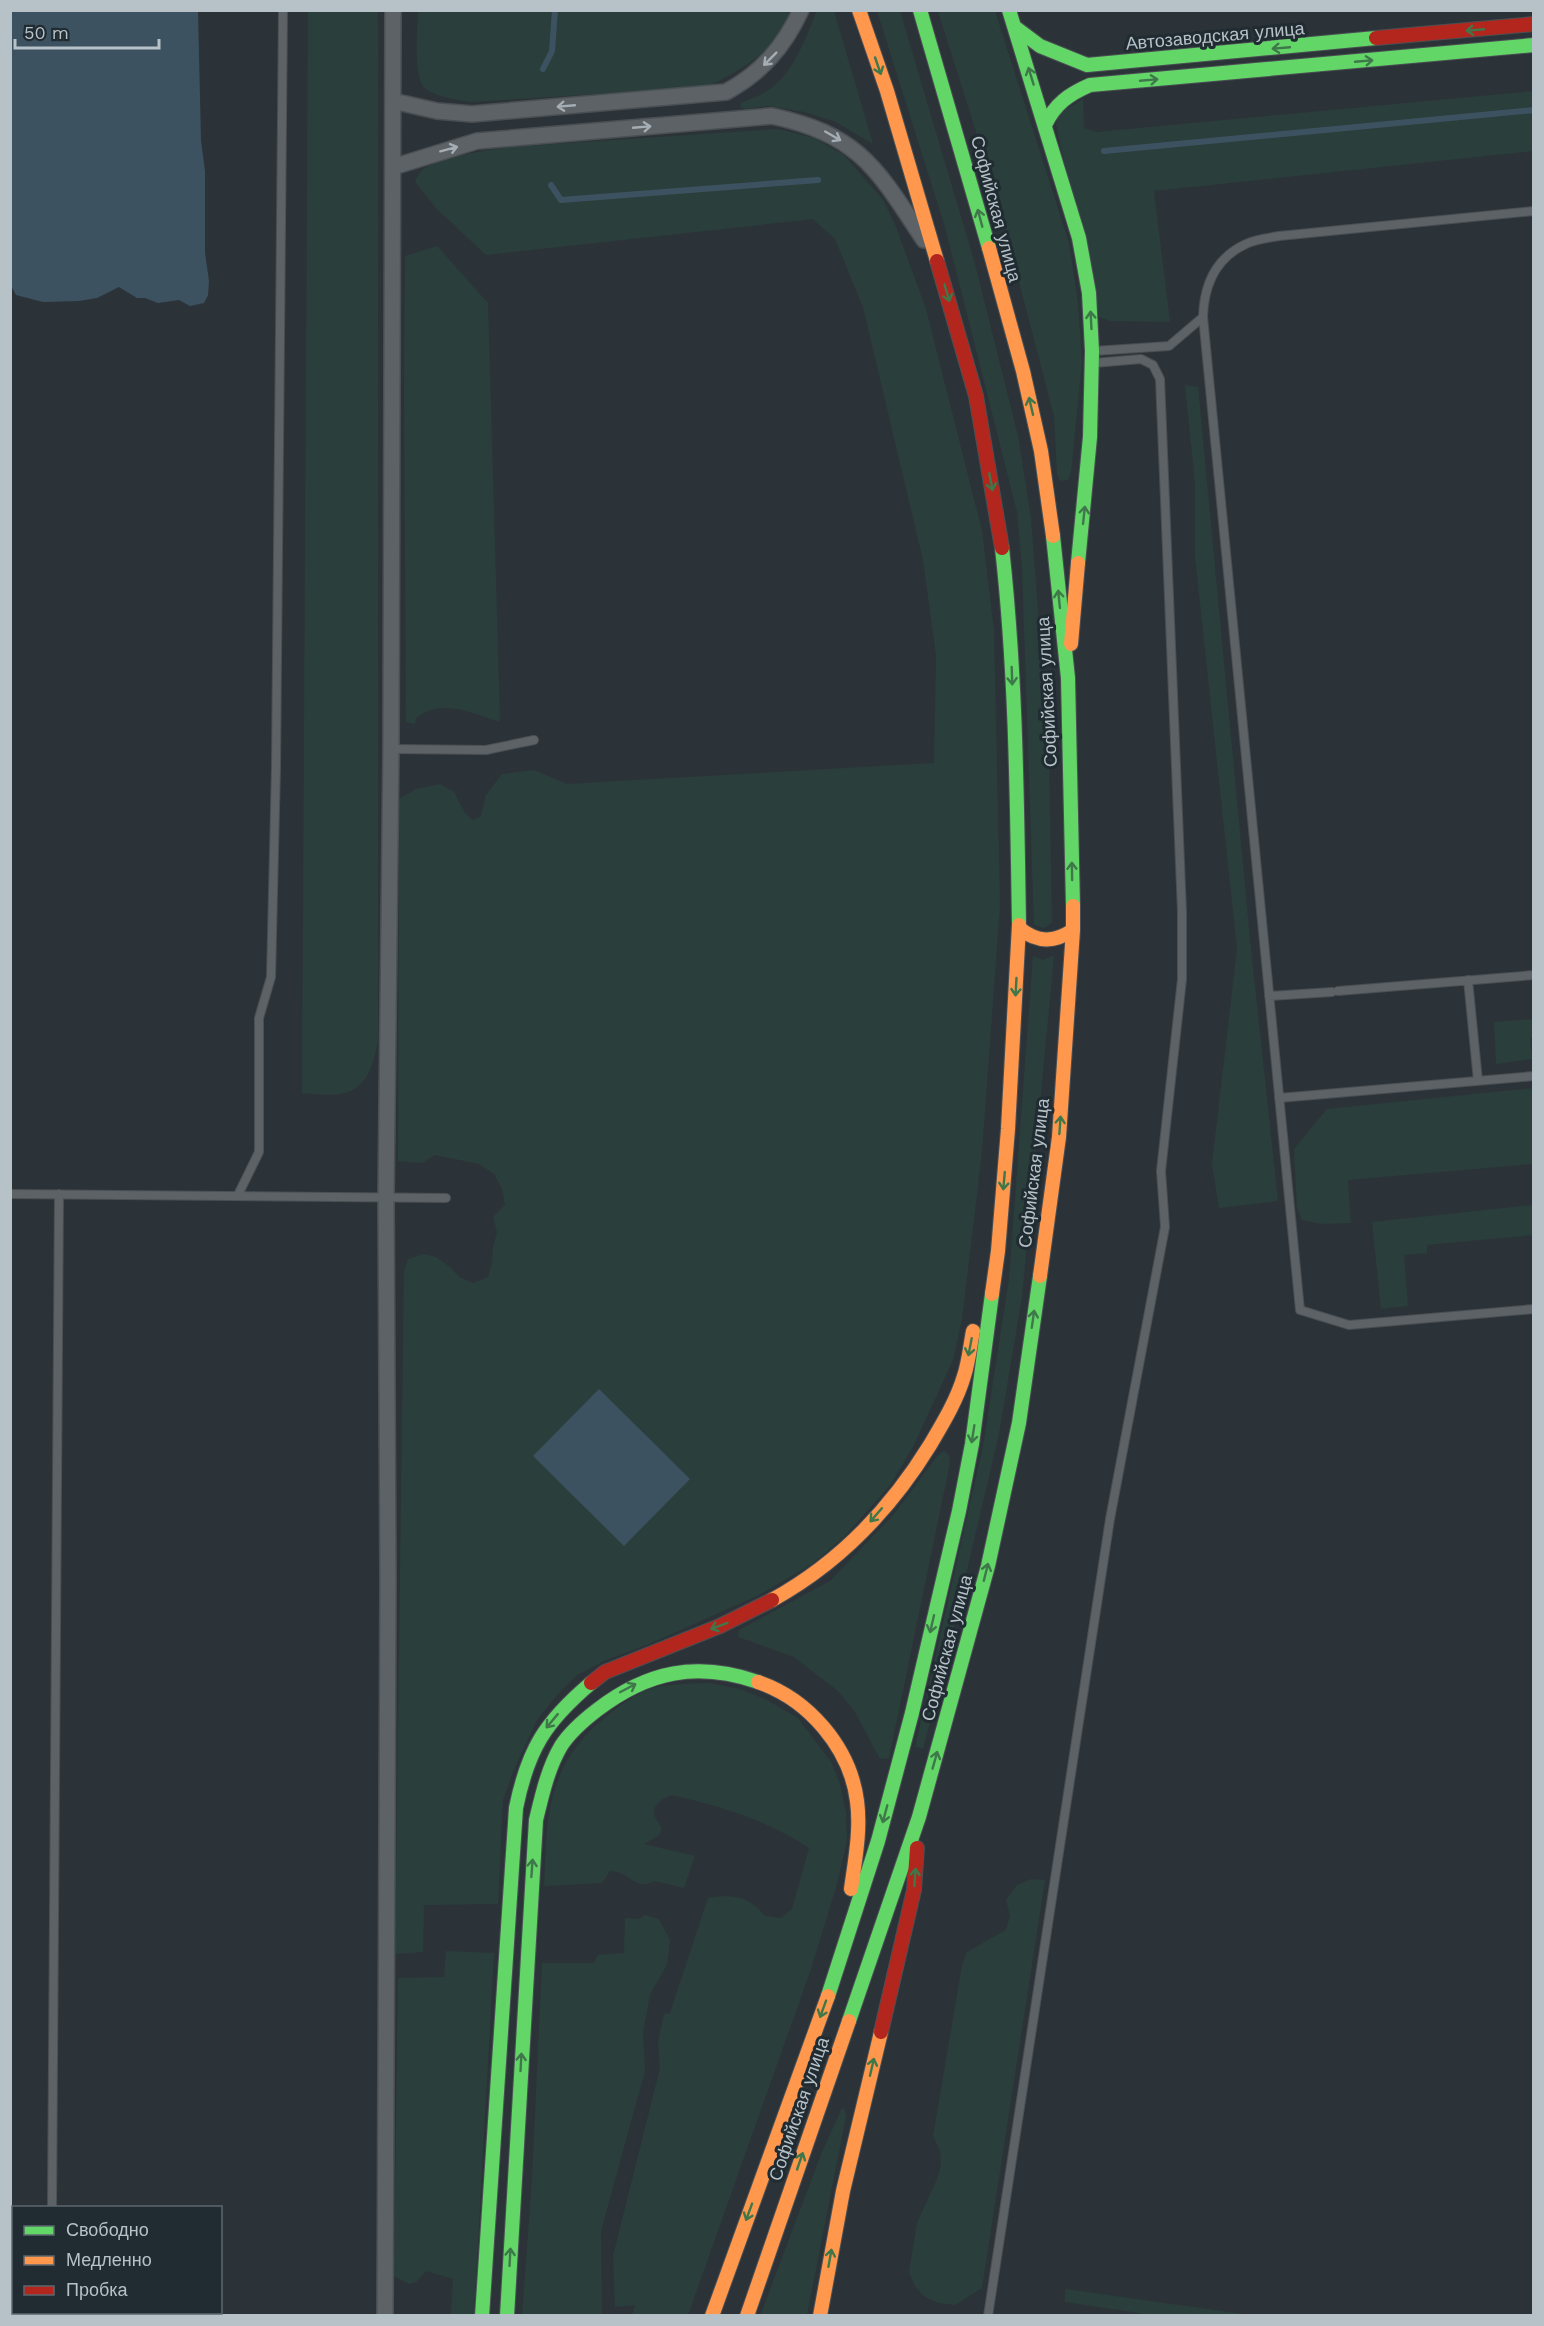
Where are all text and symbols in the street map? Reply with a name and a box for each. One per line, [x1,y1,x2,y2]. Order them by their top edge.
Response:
scale bar [15,12,159,50]
street label: Автозаводская улица [1125,17,1306,54]
text: 50 m [24,22,69,43]
one-way arrow [1466,25,1486,36]
one-way arrow [1272,42,1292,53]
one-way arrow [762,52,777,66]
one-way arrow [1353,55,1373,66]
one-way arrow [874,56,885,75]
one-way arrow [1025,67,1036,86]
one-way arrow [1138,74,1158,85]
one-way arrow [556,101,576,112]
one-way arrow [632,121,652,132]
one-way arrow [824,131,841,143]
street label: Софийская улица [967,133,1026,285]
one-way arrow [439,143,458,154]
one-way arrow [974,209,985,228]
one-way arrow [941,283,953,302]
one-way arrow [1085,311,1096,331]
one-way arrow [1024,397,1036,416]
one-way arrow [986,472,997,492]
one-way arrow [1079,506,1090,525]
one-way arrow [1053,589,1064,609]
street label: Софийская улица [1032,615,1061,768]
one-way arrow [1006,665,1018,685]
one-way arrow [1066,862,1078,882]
one-way arrow [1010,976,1021,996]
street label: Софийская улица [1014,1096,1053,1249]
one-way arrow [1055,1116,1066,1136]
one-way arrow [998,1171,1009,1191]
one-way arrow [1028,1309,1039,1329]
one-way arrow [964,1337,975,1357]
one-way arrow [968,1423,979,1443]
one-way arrow [870,1507,883,1523]
one-way arrow [981,1563,993,1582]
street label: Софийская улица [917,1571,976,1723]
one-way arrow [926,1615,938,1634]
one-way arrow [710,1621,728,1632]
one-way arrow [619,1682,637,1693]
one-way arrow [545,1713,559,1728]
one-way arrow [930,1751,941,1770]
one-way arrow [879,1804,890,1823]
one-way arrow [527,1858,538,1878]
one-way arrow [910,1868,921,1888]
one-way arrow [816,1999,827,2018]
street label: Софийская улица [764,2033,833,2183]
one-way arrow [516,2053,527,2073]
one-way arrow [867,2058,878,2078]
one-way arrow [796,2152,807,2171]
one-way arrow [743,2202,754,2221]
legend [12,2206,222,2314]
text: Свободно [66,2219,149,2240]
one-way arrow [505,2248,516,2268]
text: Медленно [66,2249,152,2270]
one-way arrow [825,2249,836,2268]
text: Пробка [66,2279,129,2300]

